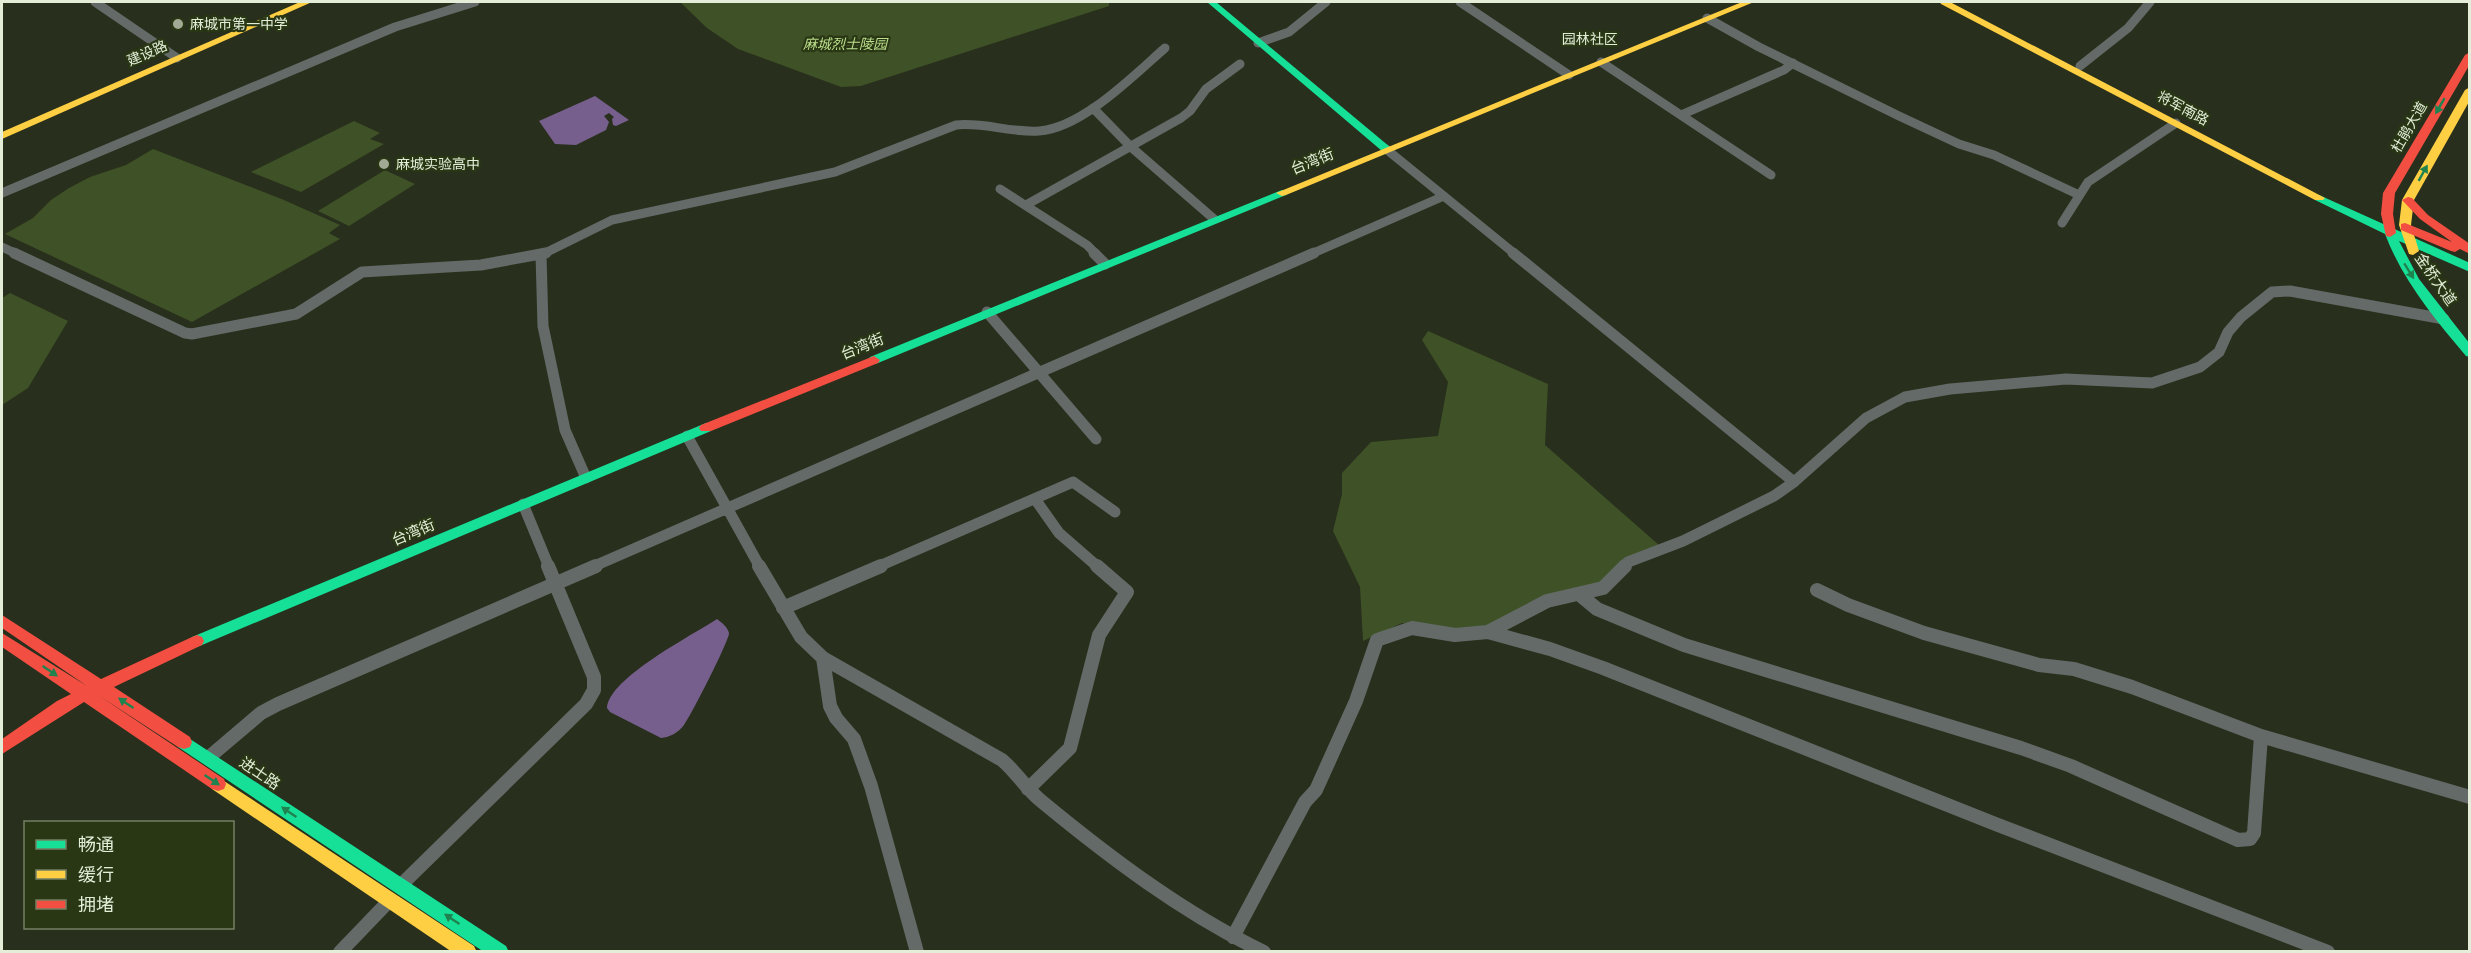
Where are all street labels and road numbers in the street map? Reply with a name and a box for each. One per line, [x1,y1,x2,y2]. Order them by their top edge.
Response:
street label: 建设路 [124,36,170,70]
street label: 将军南路 [2154,87,2212,129]
street label: 杜鹃大道 [2387,98,2431,156]
street label: 台湾街 [1288,144,1336,178]
street label: 金桥大道 [2411,249,2461,309]
street label: 台湾街 [838,329,886,363]
street label: 台湾街 [389,514,437,550]
street label: 进士路 [236,753,284,793]

